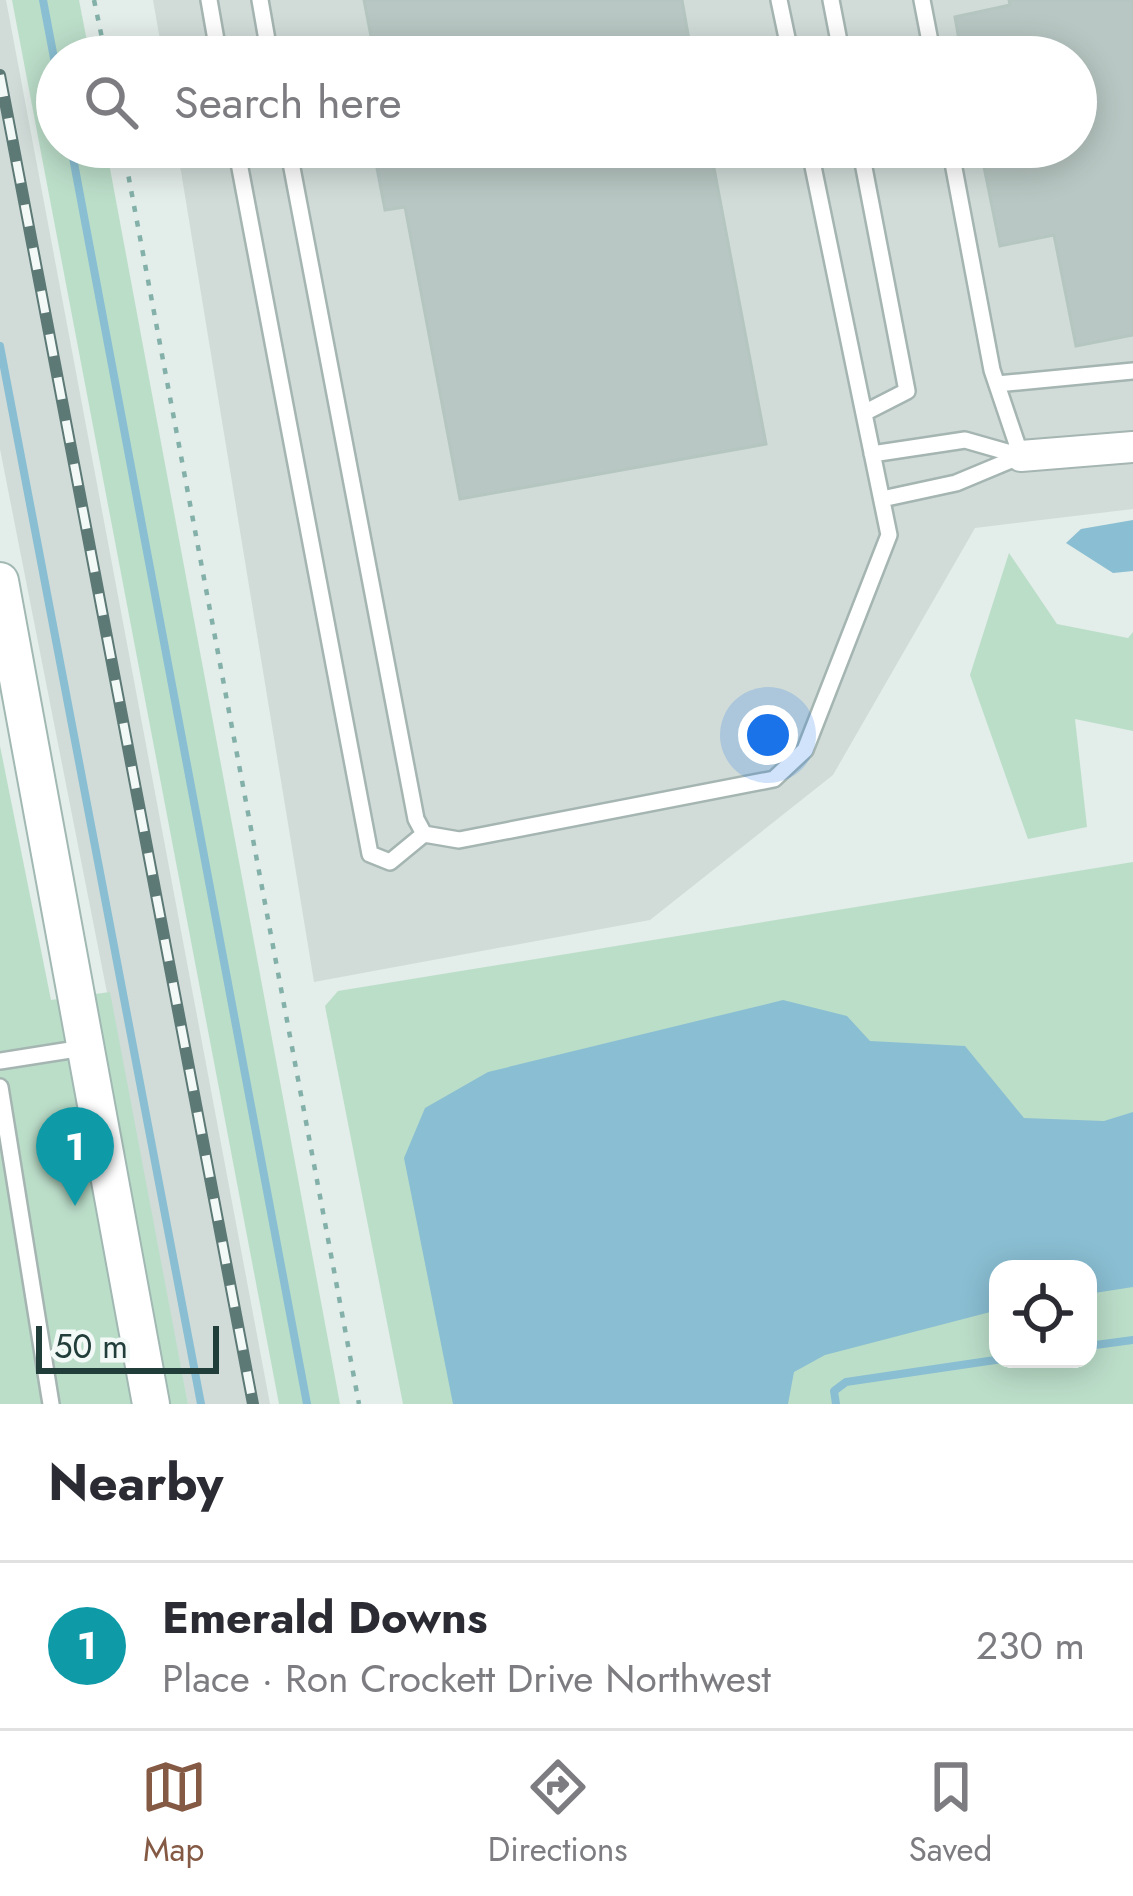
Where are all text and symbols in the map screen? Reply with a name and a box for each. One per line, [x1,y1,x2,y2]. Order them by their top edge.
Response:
search box [36,36,1097,168]
icon: search [78,69,144,135]
text: Search here [174,70,402,135]
your location [738,705,798,765]
pin: 1 [36,1107,114,1206]
map controls [989,1260,1097,1368]
button: locate [989,1260,1097,1368]
scale bar [36,1320,219,1373]
text: 50 m [54,1323,128,1370]
text: Nearby [48,1445,223,1519]
text: Emerald Downs [162,1585,488,1650]
text: 1 [77,1617,97,1674]
text: 230 m [976,1617,1085,1674]
text: Place · Ron Crockett Drive Northwest [162,1650,771,1707]
tab: Map [141,1754,207,1873]
tab: Directions [488,1754,628,1873]
tab: Saved [909,1754,992,1873]

